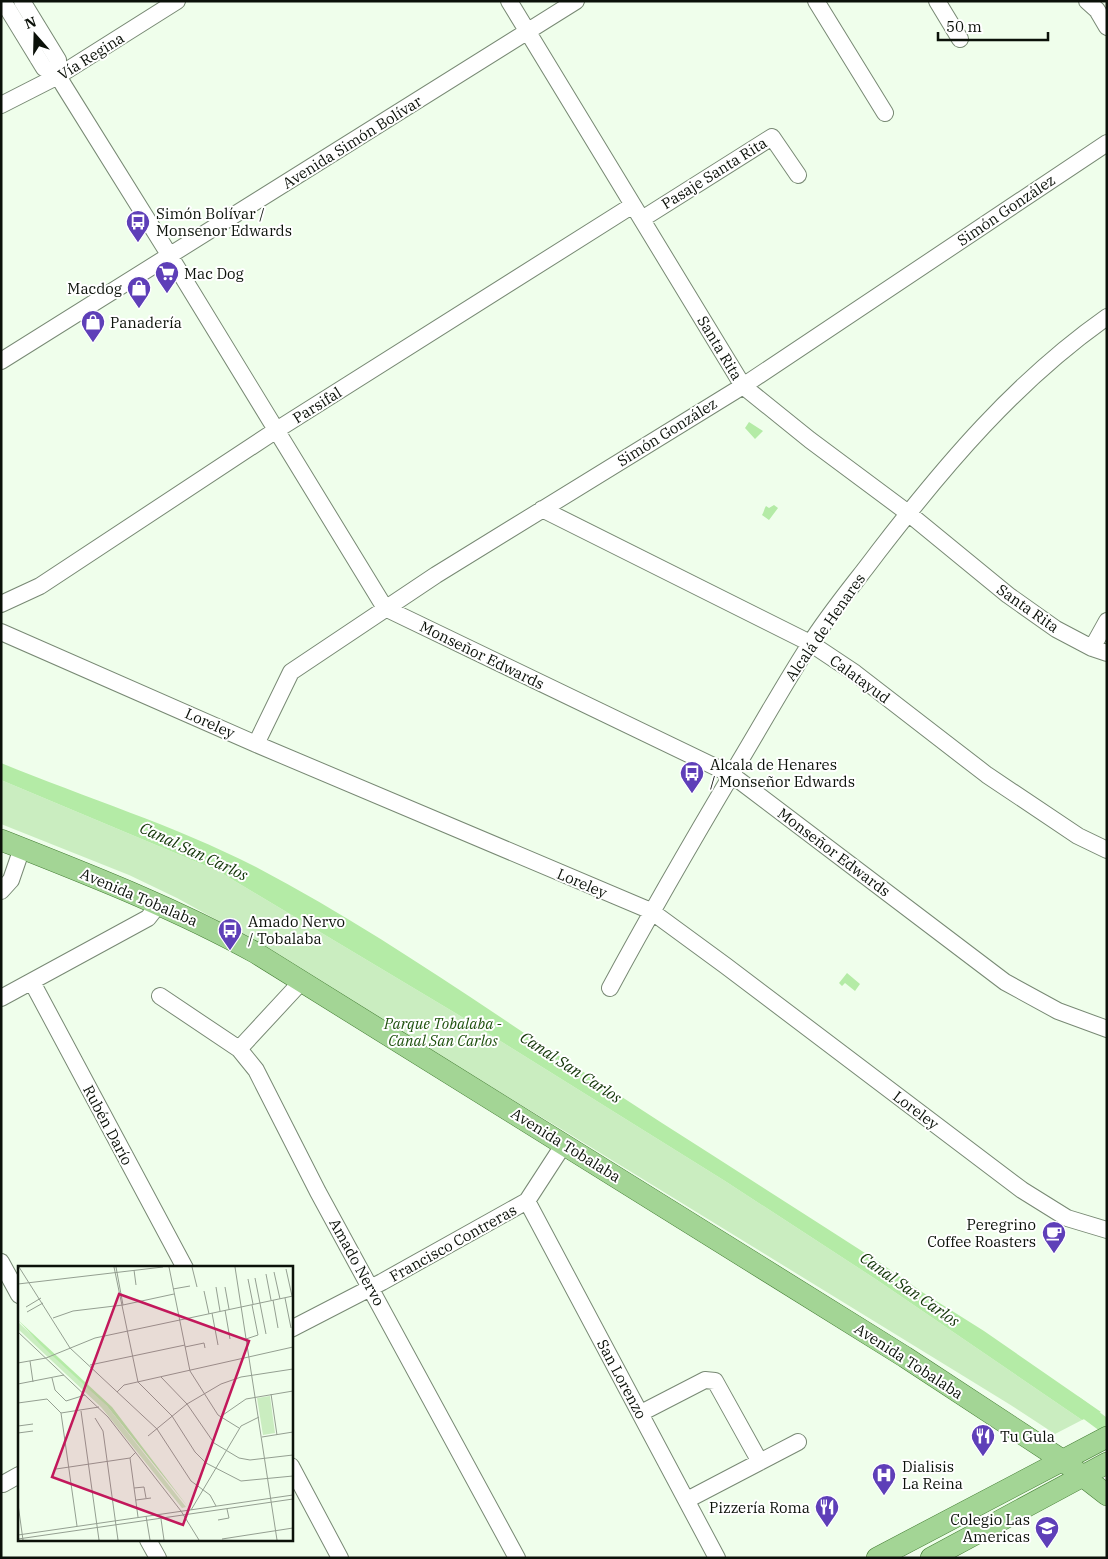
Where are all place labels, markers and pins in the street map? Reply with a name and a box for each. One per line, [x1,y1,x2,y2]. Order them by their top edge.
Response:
place label: Simón Bolívar / Monsenor Edwards [156,204,292,240]
bus stop icon: Simón Bolívar / Monsenor Edwards [125,209,151,243]
supermarket icon: Mac Dog [154,260,180,294]
place label: Mac Dog [184,264,244,283]
shop icon: Macdog [126,275,152,309]
place label: Macdog [67,279,122,298]
shop icon: Panadería [80,309,106,343]
place label: Panadería [110,313,182,332]
place label: Alcala de Henares / Monseñor Edwards [710,755,855,791]
bus stop icon: Alcala de Henares / Monseñor Edwards [679,760,705,794]
place label: Amado Nervo / Tobalaba [248,912,345,948]
bus stop icon: Amado Nervo / Tobalaba [217,917,243,951]
place label: Peregrino Coffee Roasters [927,1215,1036,1251]
cafe icon: Peregrino Coffee Roasters [1041,1220,1067,1254]
restaurant icon: Tu Gula [970,1423,996,1457]
place label: Tu Gula [1000,1427,1055,1446]
place label: Dialisis La Reina [902,1457,963,1493]
hospital icon: Dialisis La Reina [871,1462,897,1496]
restaurant icon: Pizzería Roma [814,1494,840,1528]
place label: Pizzería Roma [709,1498,810,1517]
place label: Colegio Las Americas [950,1510,1030,1546]
school or university icon: Colegio Las Americas [1034,1515,1060,1549]

